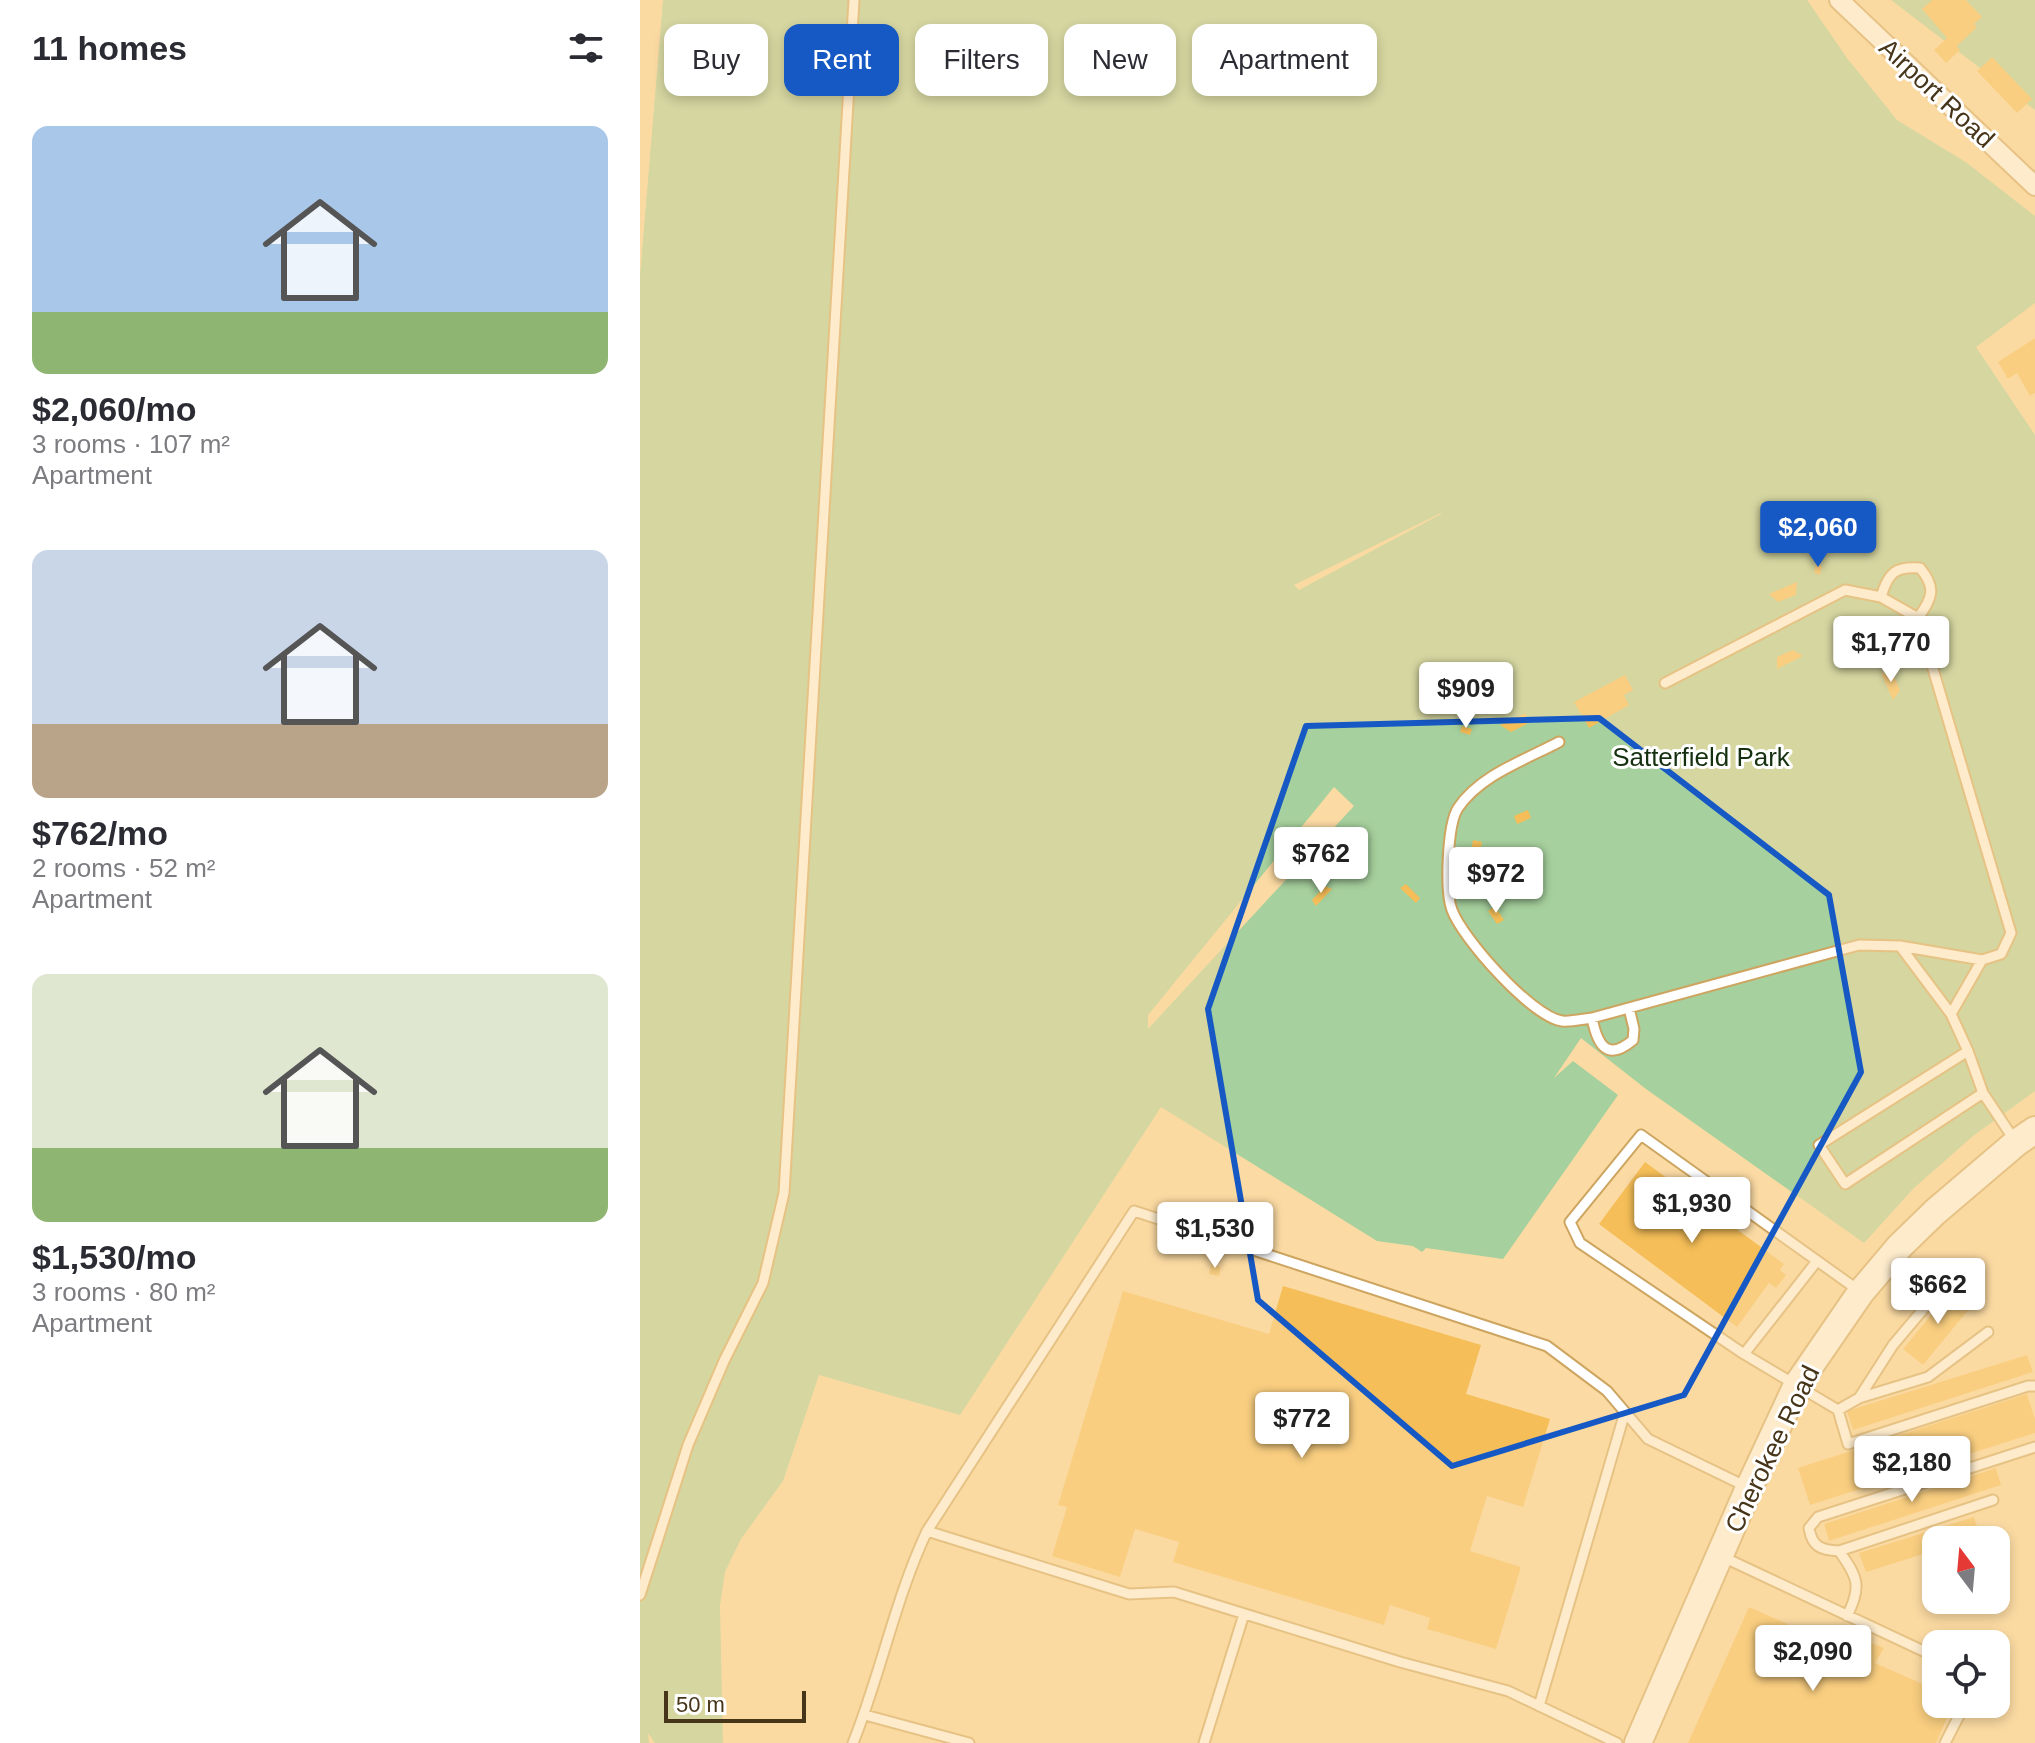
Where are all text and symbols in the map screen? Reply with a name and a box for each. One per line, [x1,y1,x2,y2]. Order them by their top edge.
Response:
chip: Buy [664,24,768,96]
chip: Rent [784,24,899,96]
chip: Filters [915,24,1048,96]
chip: New [1064,24,1176,96]
chip: Apartment [1192,24,1377,96]
icon: filters [564,26,608,70]
text: 11 homes [32,29,187,67]
street label: Airport Road [1873,32,2001,154]
icon: home [248,178,392,322]
text: $2,060/mo [32,390,196,428]
text: 3 rooms · 107 m² [32,429,230,459]
text: Apartment [32,460,152,490]
pin: $2,060 [1753,501,1883,569]
text: $2,060 [1778,512,1858,542]
icon: home [248,602,392,746]
pin: $1,770 [1826,616,1956,684]
text: $1,770 [1851,627,1931,657]
pin: $909 [1419,662,1513,730]
text: $909 [1437,673,1495,703]
park label: Satterfield Park [1612,742,1791,772]
text: $762/mo [32,814,168,852]
pin: $762 [1274,827,1368,895]
text: $762 [1292,838,1350,868]
pin: $972 [1449,847,1543,915]
text: 2 rooms · 52 m² [32,853,216,883]
text: $972 [1467,858,1525,888]
text: Apartment [32,884,152,914]
icon: home [248,1026,392,1170]
pin: $1,930 [1627,1177,1757,1245]
text: $1,930 [1652,1188,1732,1218]
pin: $1,530 [1150,1202,1280,1270]
text: $1,530 [1175,1213,1255,1243]
text: $1,530/mo [32,1238,196,1276]
pin: $662 [1891,1258,1985,1326]
text: $662 [1909,1269,1967,1299]
text: 3 rooms · 80 m² [32,1277,216,1307]
text: Apartment [32,1308,152,1338]
street label: Cherokee Road [1719,1361,1825,1537]
pin: $772 [1255,1392,1349,1460]
text: $772 [1273,1403,1331,1433]
pin: $2,180 [1847,1436,1977,1504]
text: $2,180 [1872,1447,1952,1477]
north arrow [1922,1526,2010,1614]
map controls [1922,1526,2010,1718]
pin: $2,090 [1748,1625,1878,1693]
button: locate [1922,1630,2010,1718]
text: $2,090 [1773,1636,1853,1666]
scale bar [664,1687,806,1723]
text: 50 m [676,1692,725,1717]

